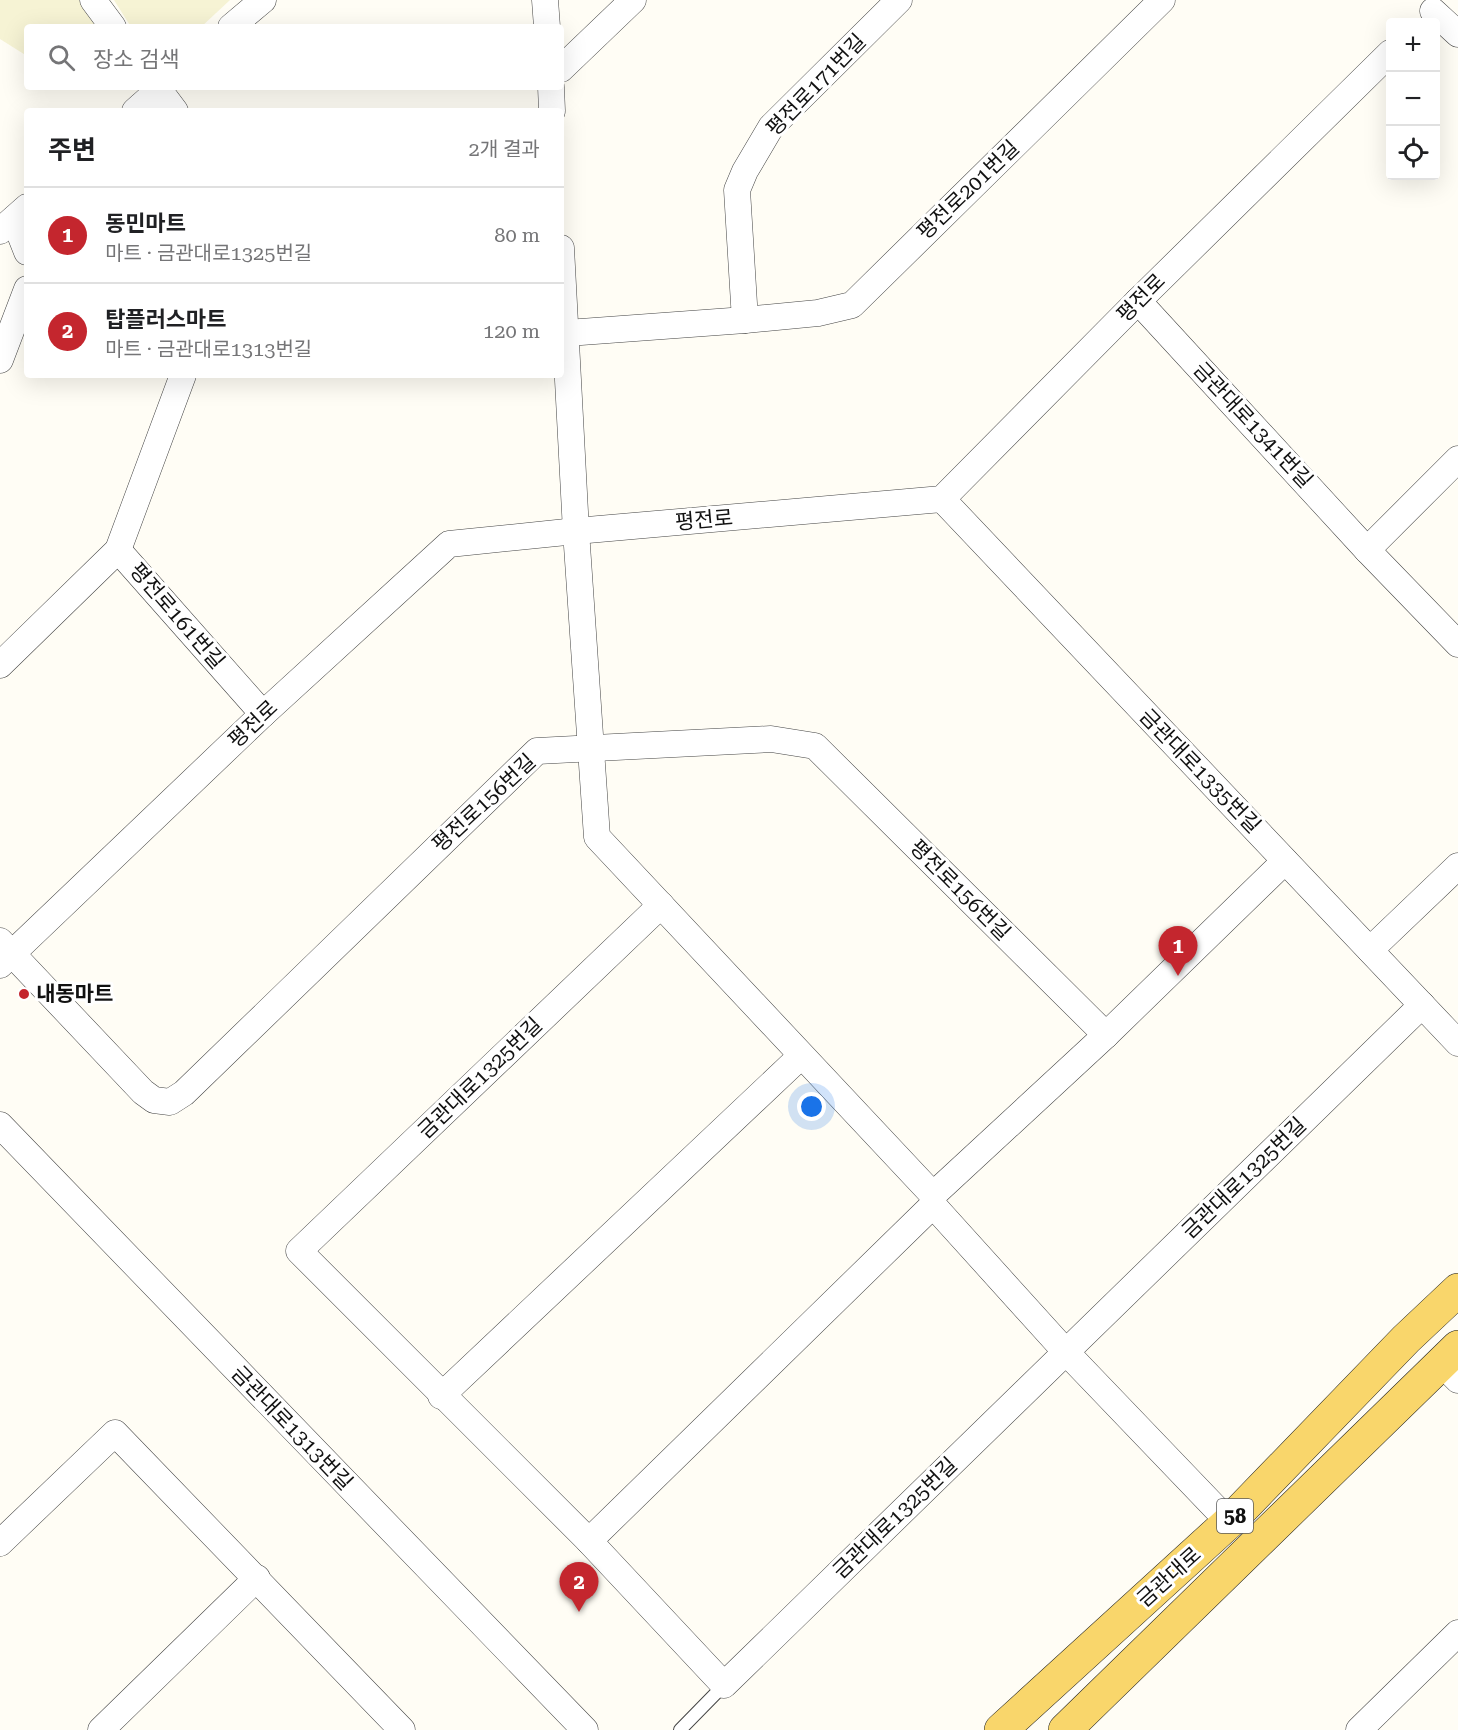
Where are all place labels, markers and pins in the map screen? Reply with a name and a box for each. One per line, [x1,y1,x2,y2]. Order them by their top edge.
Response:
pin: 1 [1158,926,1198,976]
place label: 내동마트 [36,982,113,1006]
marker: 내동마트 [17,987,31,1001]
pin: 2 [560,1562,598,1612]

